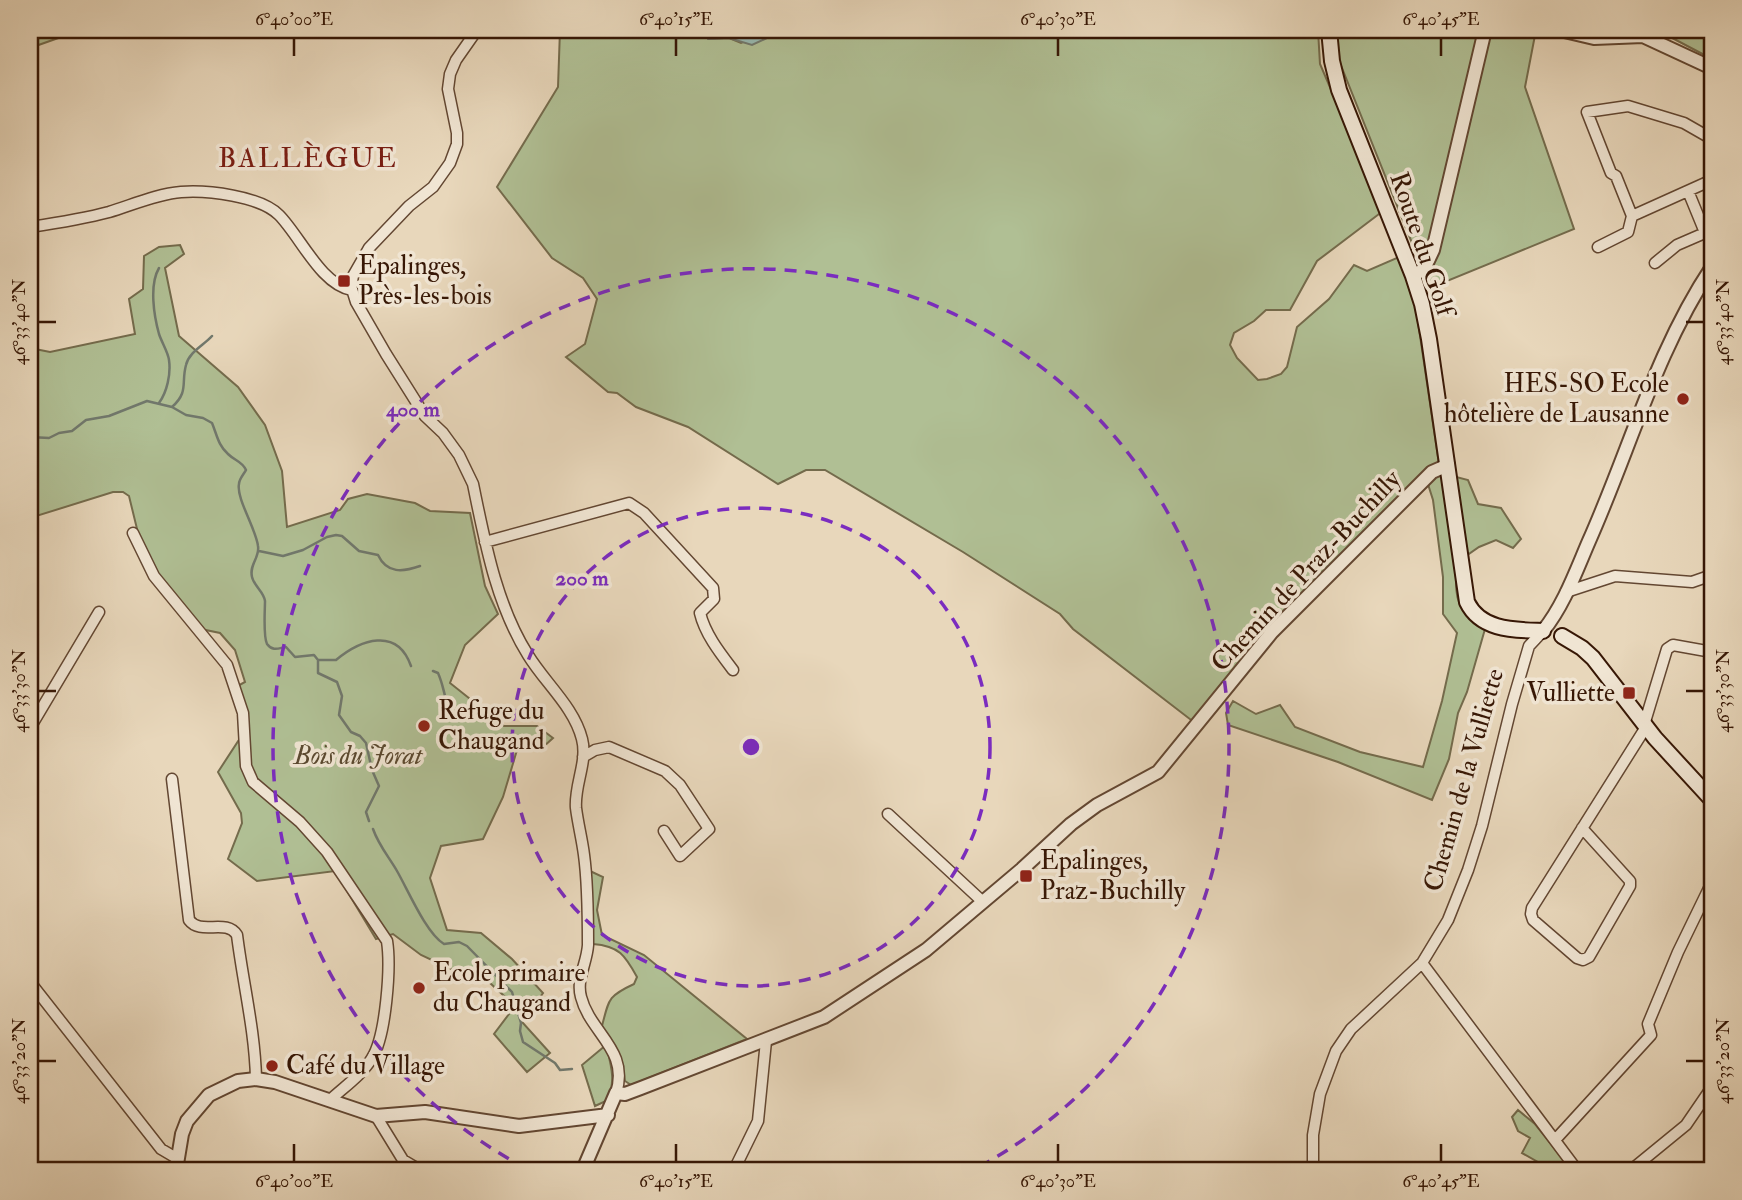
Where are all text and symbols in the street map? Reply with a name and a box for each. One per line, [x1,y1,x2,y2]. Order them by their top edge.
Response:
text: 6°40'00"E [255,8,333,31]
text: 6°40'15"E [639,8,713,31]
text: 6°40'30"E [1020,8,1096,31]
text: 6°40'45"E [1402,8,1480,31]
district label: BALLÈGUE [218,141,398,176]
street label: Route du Golf [1382,168,1463,324]
place label: Epalinges, Près-les-bois [358,250,492,312]
marker: Epalinges, Près-les-bois [336,273,352,289]
text: 46°33'40"N [8,279,31,365]
text: 46°33'40"N [1712,279,1735,365]
place label: HES-SO Ecole hôtelière de Lausanne [1444,368,1669,430]
marker: HES-SO Ecole hôtelière de Lausanne [1675,391,1691,407]
text: 400 m [385,396,440,423]
street label: Chemin de Praz-Buchilly [1204,463,1408,678]
text: 200 m [556,565,609,592]
text: 46°33'30"N [8,649,31,733]
text: 46°33'30"N [1712,649,1735,733]
street label: Chemin de la Vulliette [1417,665,1511,895]
place label: Vulliette [1526,677,1615,709]
marker: Vulliette [1621,685,1637,701]
place label: Refuge du Chaugand [438,695,545,757]
marker: Refuge du Chaugand [416,718,432,734]
centre of rings [739,735,763,759]
park label: Bois du Jorat [292,740,424,772]
place label: Epalinges, Praz-Buchilly [1040,845,1186,907]
marker: Epalinges, Praz-Buchilly [1018,868,1034,884]
place label: Ecole primaire du Chaugand [433,957,585,1019]
marker: Ecole primaire du Chaugand [411,980,427,996]
text: 46°33'20"N [8,1018,31,1104]
text: 46°33'20"N [1712,1018,1735,1104]
place label: Café du Village [286,1050,445,1082]
marker: Café du Village [264,1058,280,1074]
text: 6°40'00"E [255,1170,333,1193]
text: 6°40'15"E [639,1170,713,1193]
text: 6°40'30"E [1020,1170,1096,1193]
text: 6°40'45"E [1402,1170,1480,1193]

